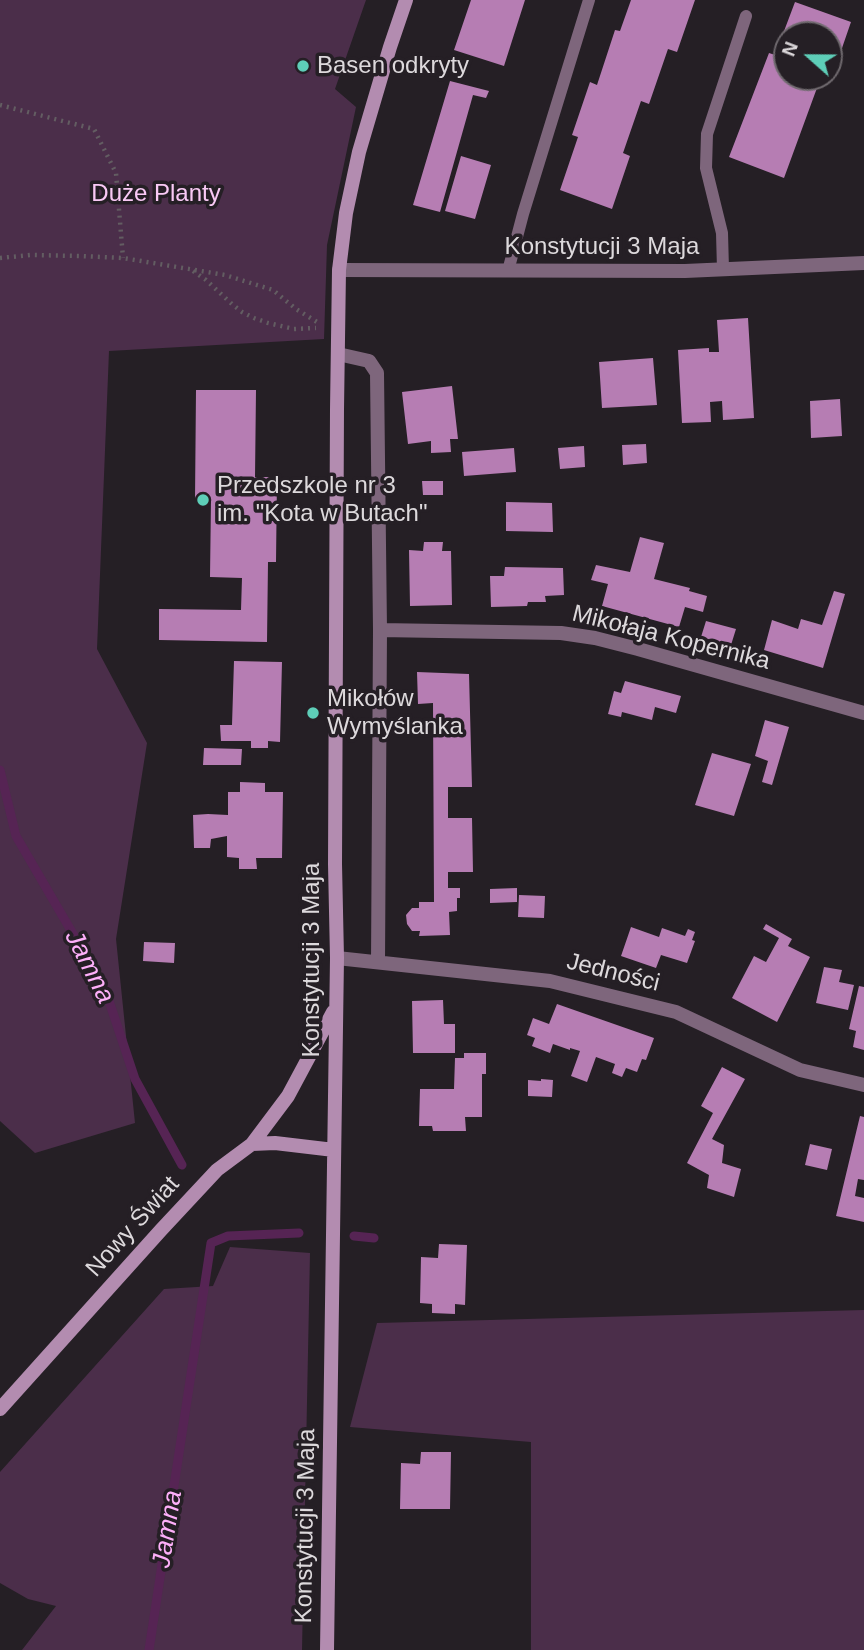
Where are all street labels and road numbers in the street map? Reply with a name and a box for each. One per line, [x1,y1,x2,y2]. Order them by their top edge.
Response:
street label: Konstytucji 3 Maja [505,233,699,261]
street label: Mikołaja Kopernika [569,600,773,676]
street label: Konstytucji 3 Maja [298,863,326,1057]
street label: Jedności [564,948,662,998]
street label: Nowy Świat [80,1171,186,1283]
street label: Konstytucji 3 Maja [290,1428,322,1624]

